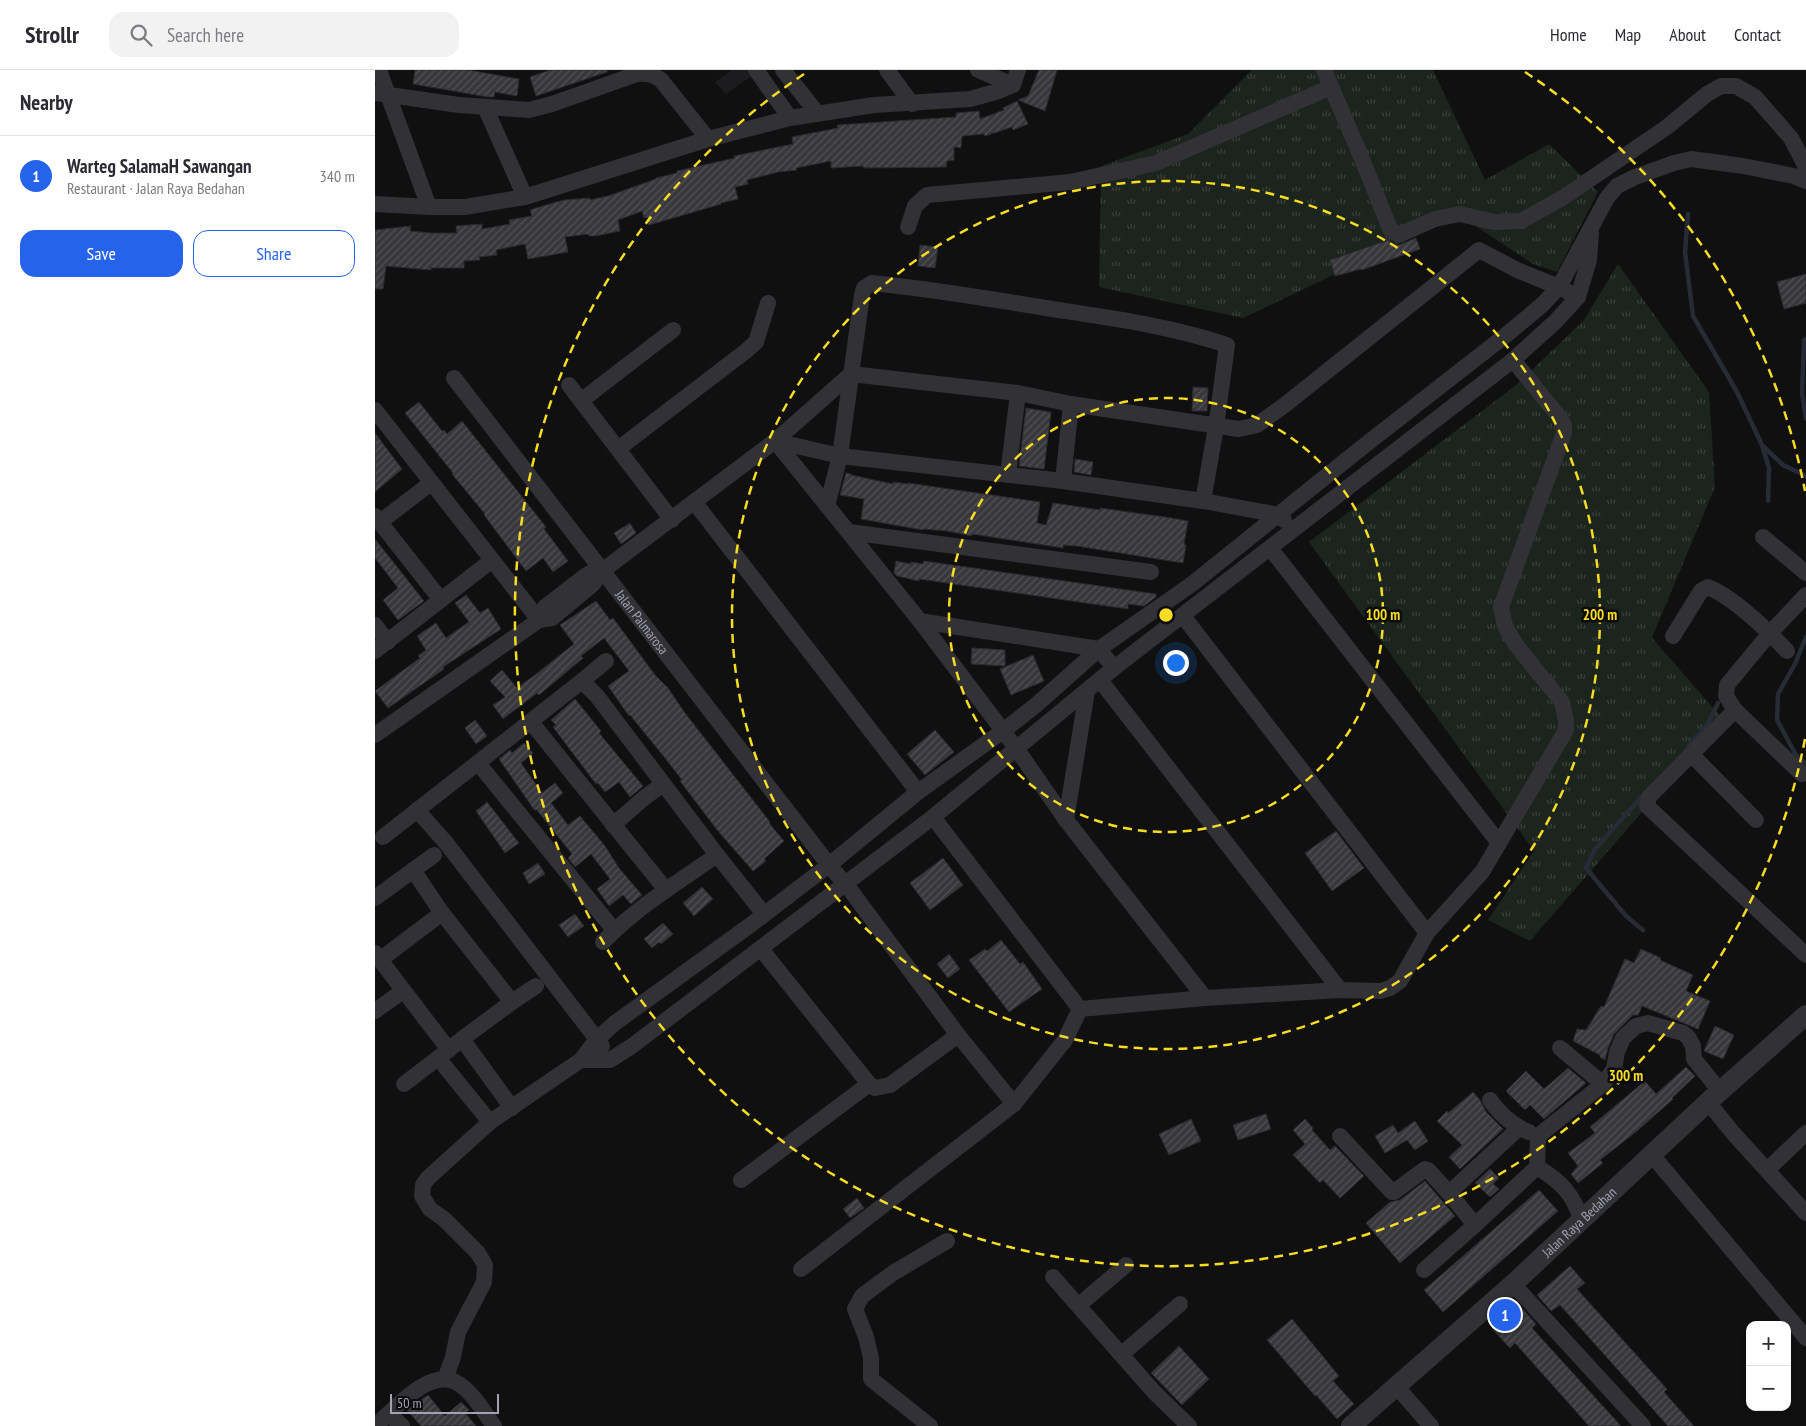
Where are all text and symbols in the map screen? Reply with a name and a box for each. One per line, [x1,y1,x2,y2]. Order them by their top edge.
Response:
search box [109,12,459,57]
text: Strollr [25,19,79,50]
icon: search [127,21,155,49]
text: Search here [167,23,244,47]
text: Home [1550,23,1587,46]
text: Map [1615,23,1641,46]
text: About [1669,23,1706,46]
text: Contact [1734,23,1781,46]
text: Nearby [20,89,73,116]
text: Warteg SalamaH Sawangan [67,154,252,178]
text: 1 [32,166,40,186]
text: 340 m [320,166,355,186]
text: Restaurant · Jalan Raya Bedahan [67,178,245,198]
button: Save [20,230,183,277]
button: Share [193,230,355,277]
street label: Jalan Palmarosa [611,585,672,658]
text: 100 m [1366,605,1400,624]
text: 200 m [1583,605,1617,624]
centre of rings [1157,606,1175,624]
your location [1163,650,1189,676]
text: 300 m [1609,1066,1643,1085]
street label: Jalan Raya Bedahan [1538,1183,1620,1262]
pin: 1 [1489,1296,1521,1334]
map controls [1746,1321,1791,1411]
button: + [1746,1321,1791,1366]
button: − [1746,1366,1791,1411]
scale bar [390,1391,499,1414]
text: 50 m [397,1394,422,1412]

